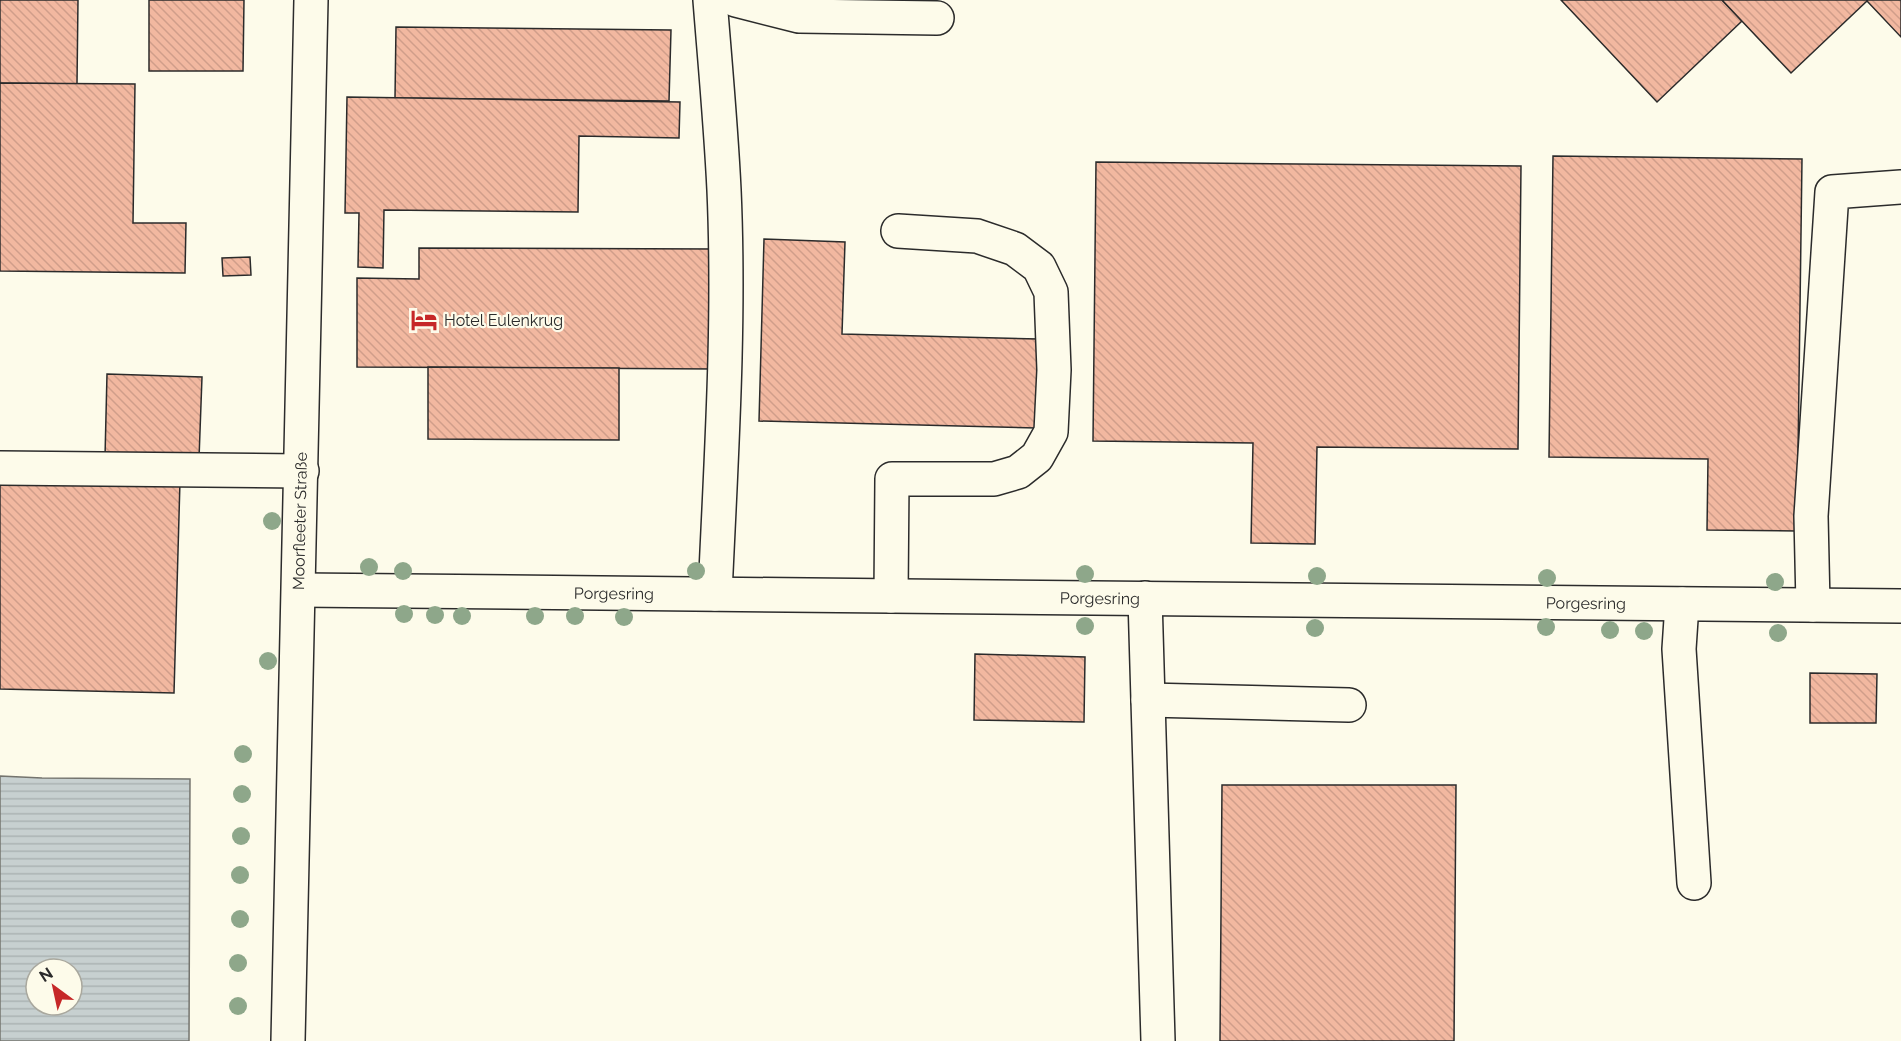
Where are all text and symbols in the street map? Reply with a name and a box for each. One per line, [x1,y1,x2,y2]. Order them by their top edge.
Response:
hotel icon: Hotel Eulenkrug [409,305,439,335]
place label: Hotel Eulenkrug [444,311,563,330]
street label: Moorfleeter Straße [288,452,311,590]
street label: Porgesring [574,583,654,603]
street label: Porgesring [1060,588,1140,608]
street label: Porgesring [1546,593,1626,613]
north arrow [24,957,84,1017]
text: N [36,964,56,986]

